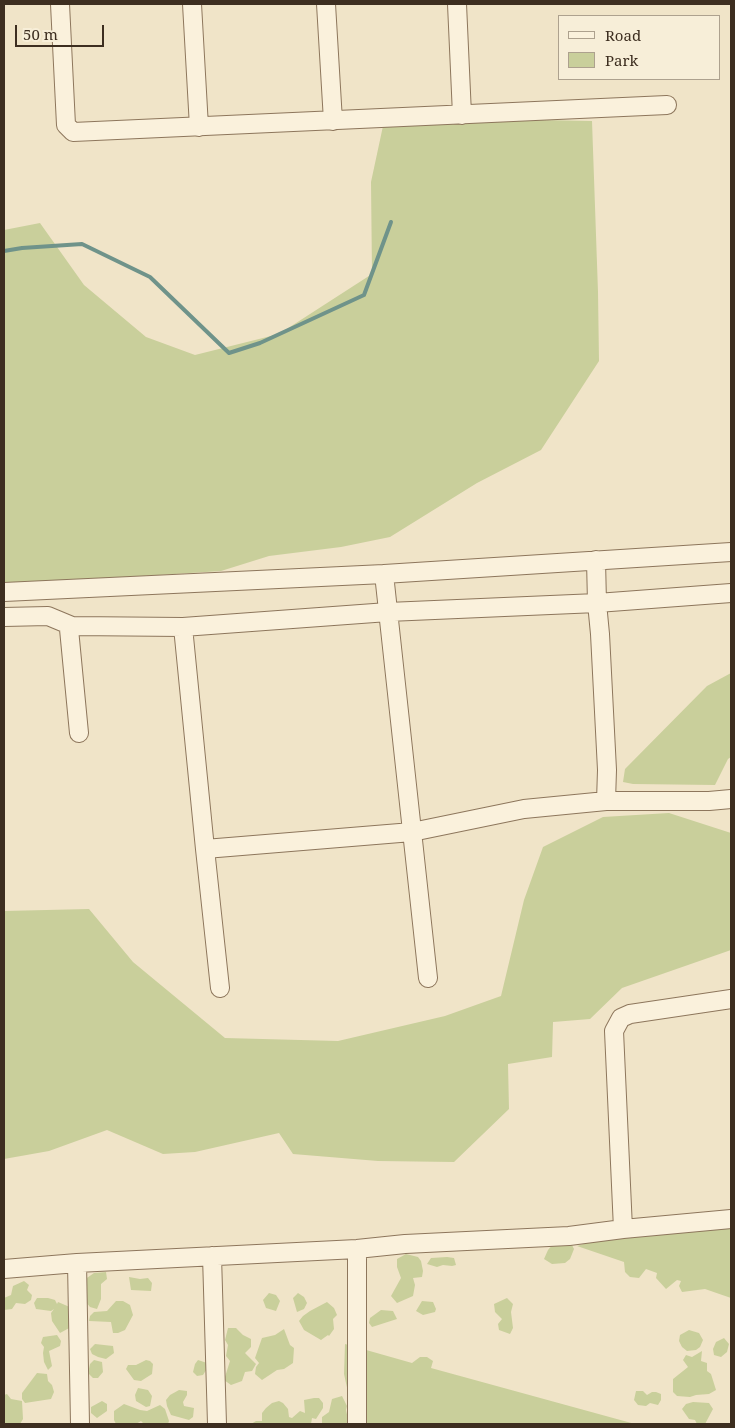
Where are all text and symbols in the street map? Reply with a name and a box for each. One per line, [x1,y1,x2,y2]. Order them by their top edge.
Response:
scale bar [18,15,106,47]
legend [558,15,720,80]
text: 50 m [23,24,58,44]
text: Road [605,25,641,45]
text: Park [605,50,638,70]

